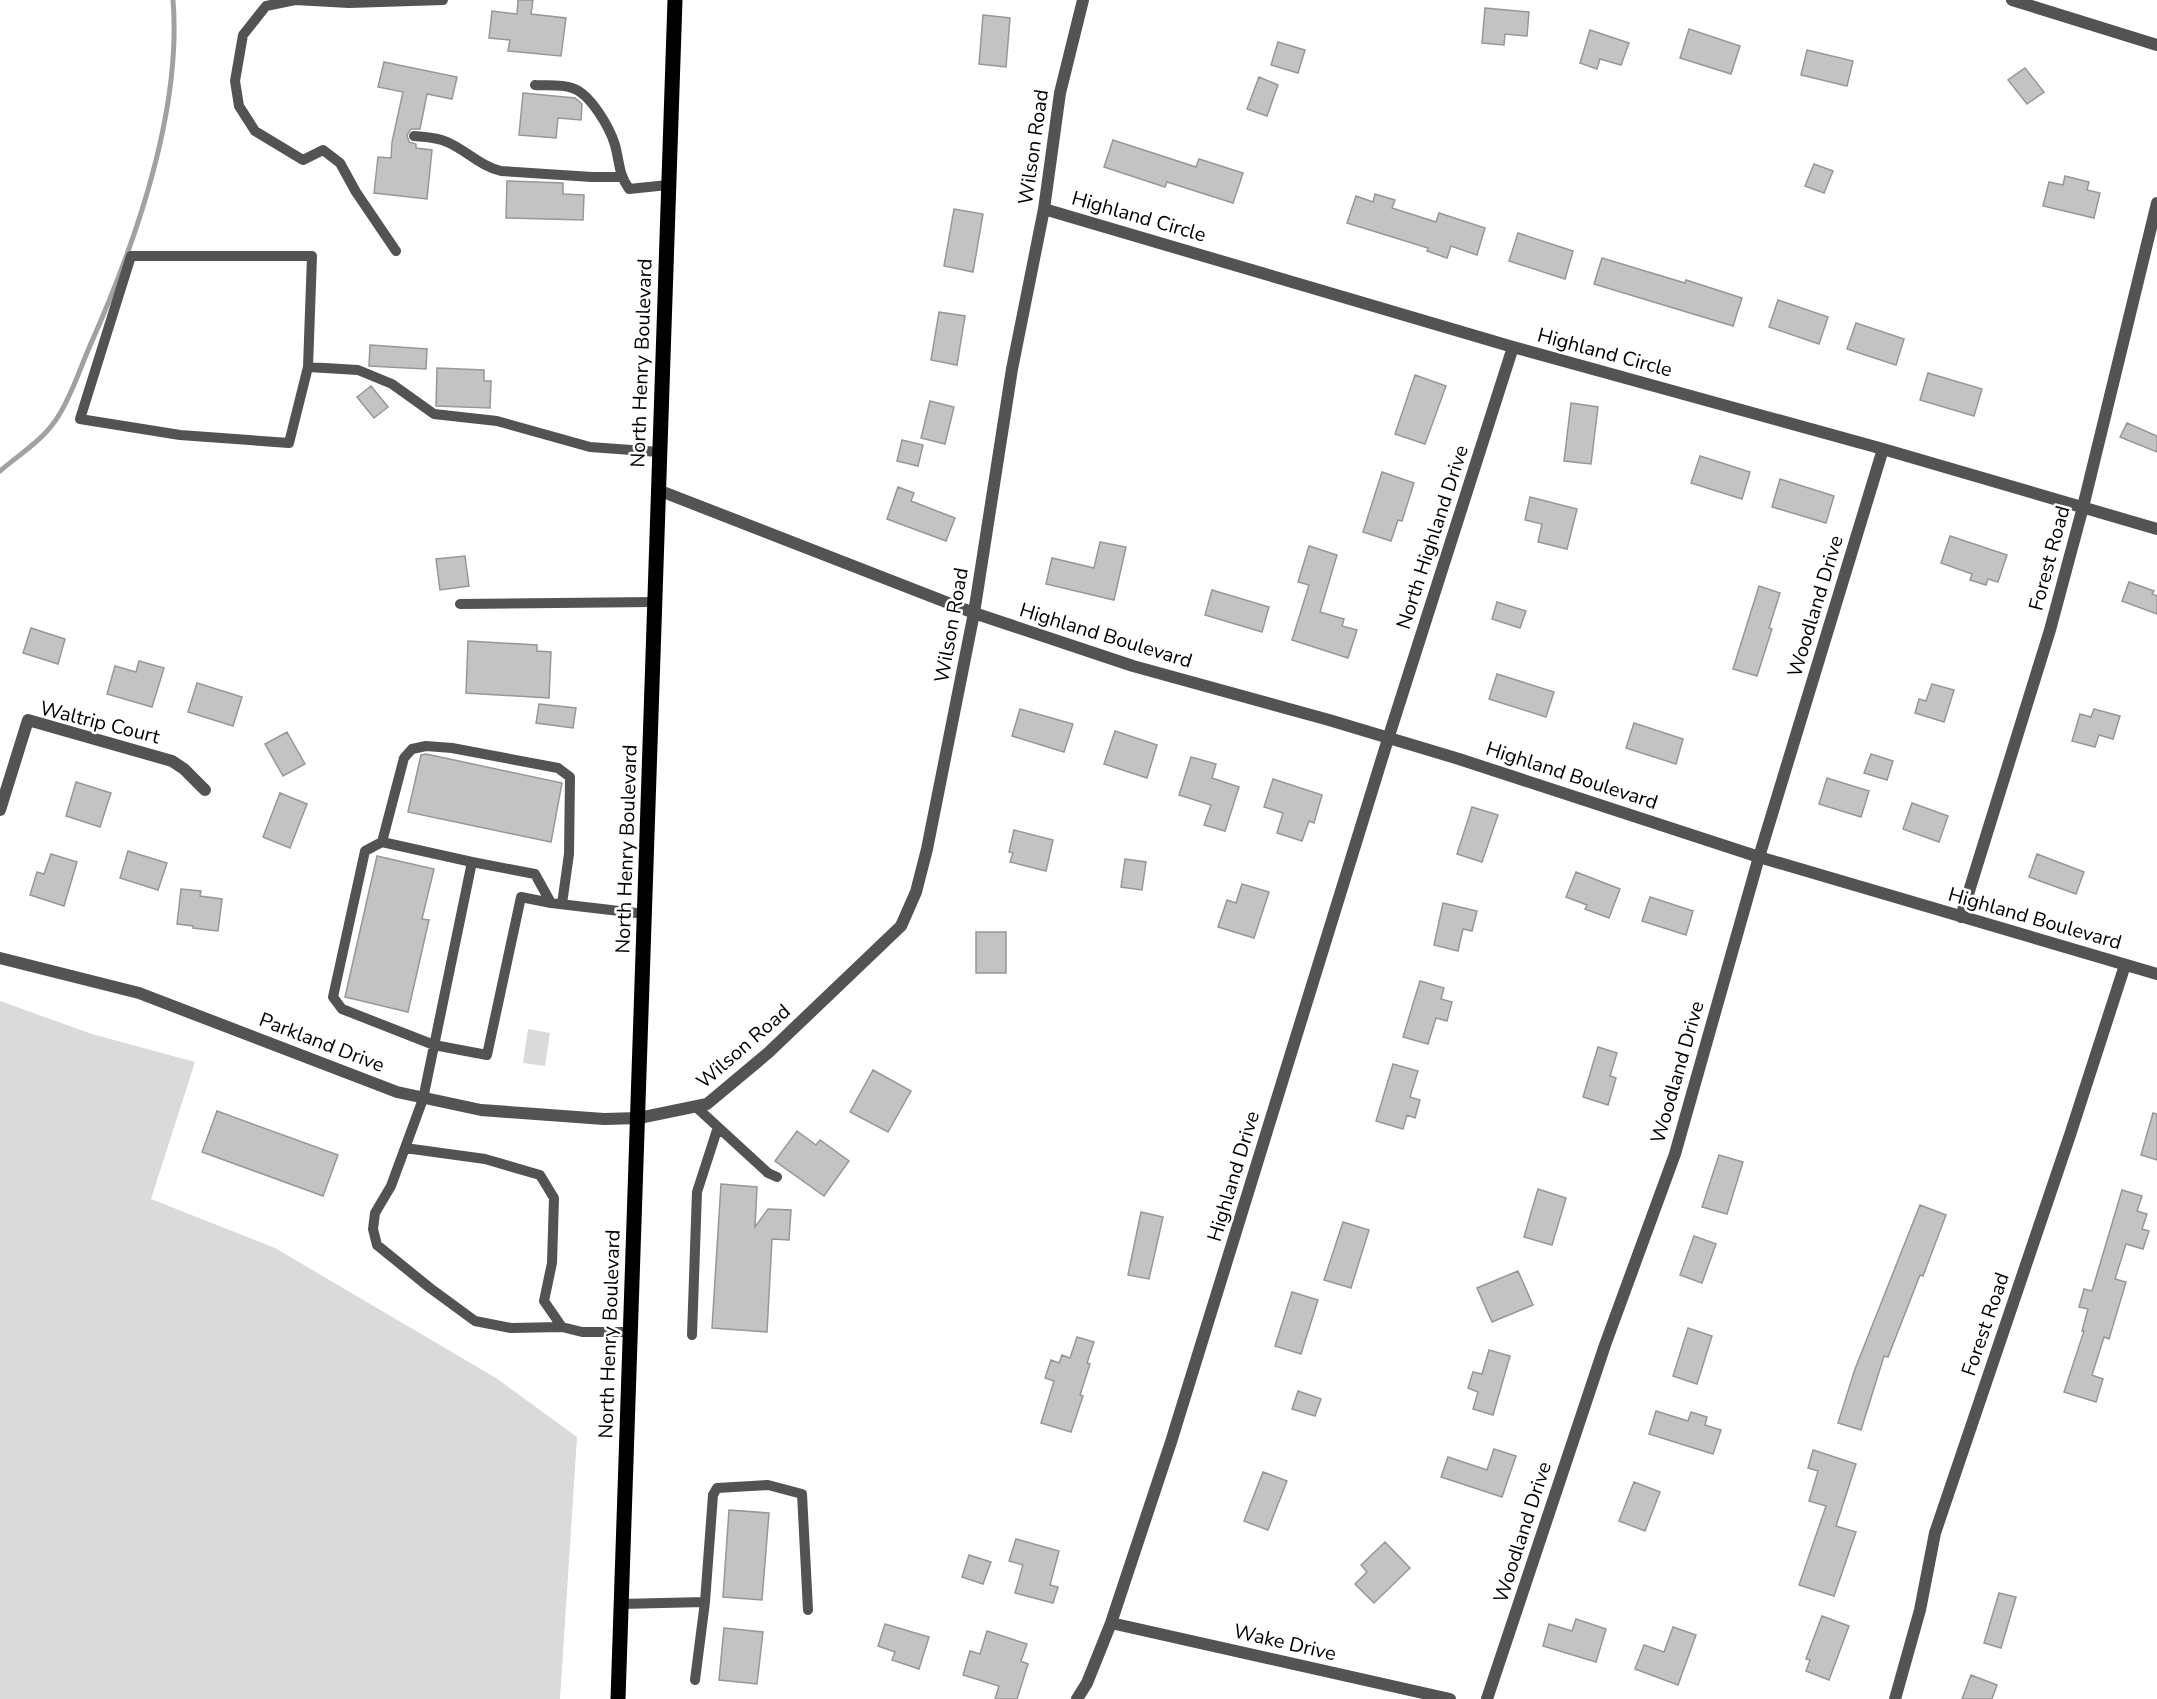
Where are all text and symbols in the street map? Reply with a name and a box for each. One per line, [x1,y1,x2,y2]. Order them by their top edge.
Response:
street label: Wilson Road [1012,88,1055,207]
street label: Highland Circle [1069,184,1209,249]
street label: North Henry Boulevard [624,258,659,468]
street label: Highland Circle [1534,322,1675,383]
street label: North Highland Drive [1390,442,1475,633]
street label: Forest Road [2023,503,2076,614]
street label: Woodland Drive [1781,532,1850,680]
street label: Wilson Road [928,565,975,685]
street label: Highland Boulevard [1016,596,1195,675]
street label: Waltrip Court [37,695,164,751]
street label: Highland Boulevard [1482,735,1661,816]
street label: North Henry Boulevard [609,744,644,954]
street label: Highland Boulevard [1945,881,2125,956]
street label: Wilson Road [691,998,796,1095]
street label: Woodland Drive [1644,998,1711,1146]
street label: Parkland Drive [255,1006,388,1079]
street label: Highland Drive [1201,1108,1266,1245]
street label: North Henry Boulevard [592,1229,627,1439]
street label: Forest Road [1955,1269,2016,1379]
street label: Woodland Drive [1487,1458,1558,1606]
street label: Wake Drive [1231,1618,1339,1667]

